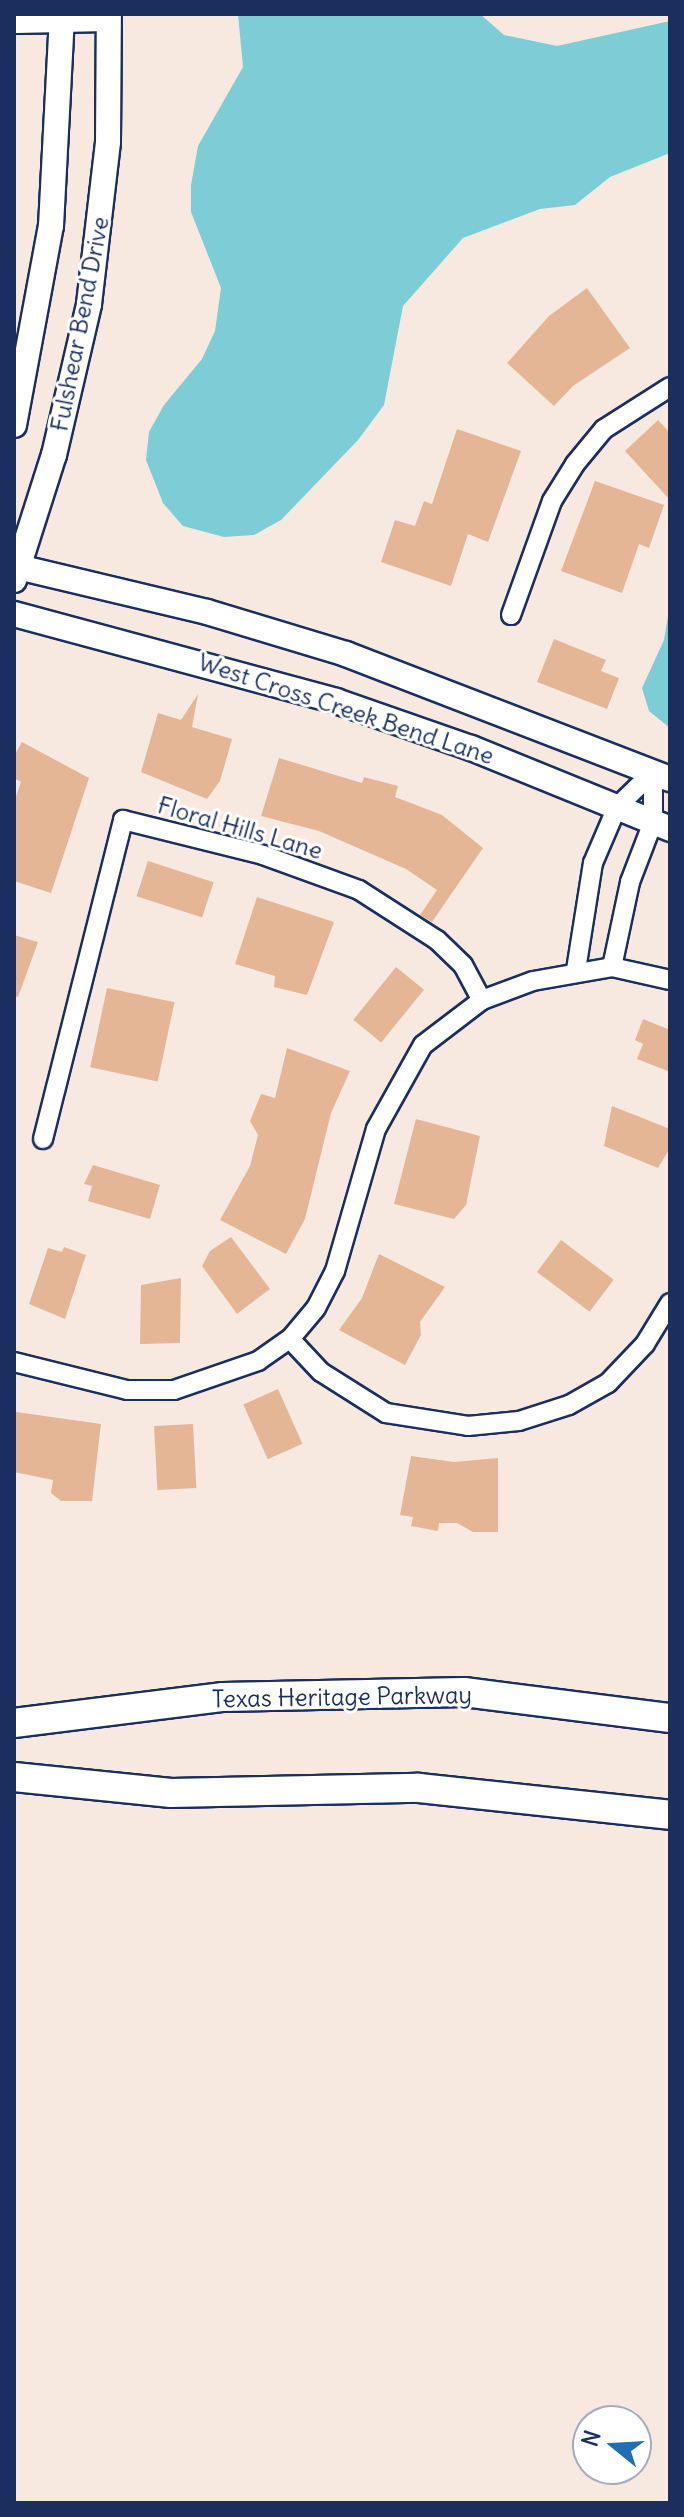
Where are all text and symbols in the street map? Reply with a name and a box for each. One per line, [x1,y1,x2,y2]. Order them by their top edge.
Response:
street label: Fulshear Bend Drive [45,214,115,434]
street label: West Cross Creek Bend Lane [195,648,497,770]
street label: Floral Hills Lane [154,791,326,865]
street label: Texas Heritage Parkway [212,1680,472,1714]
north arrow [572,2405,652,2485]
text: N [575,2427,607,2450]

